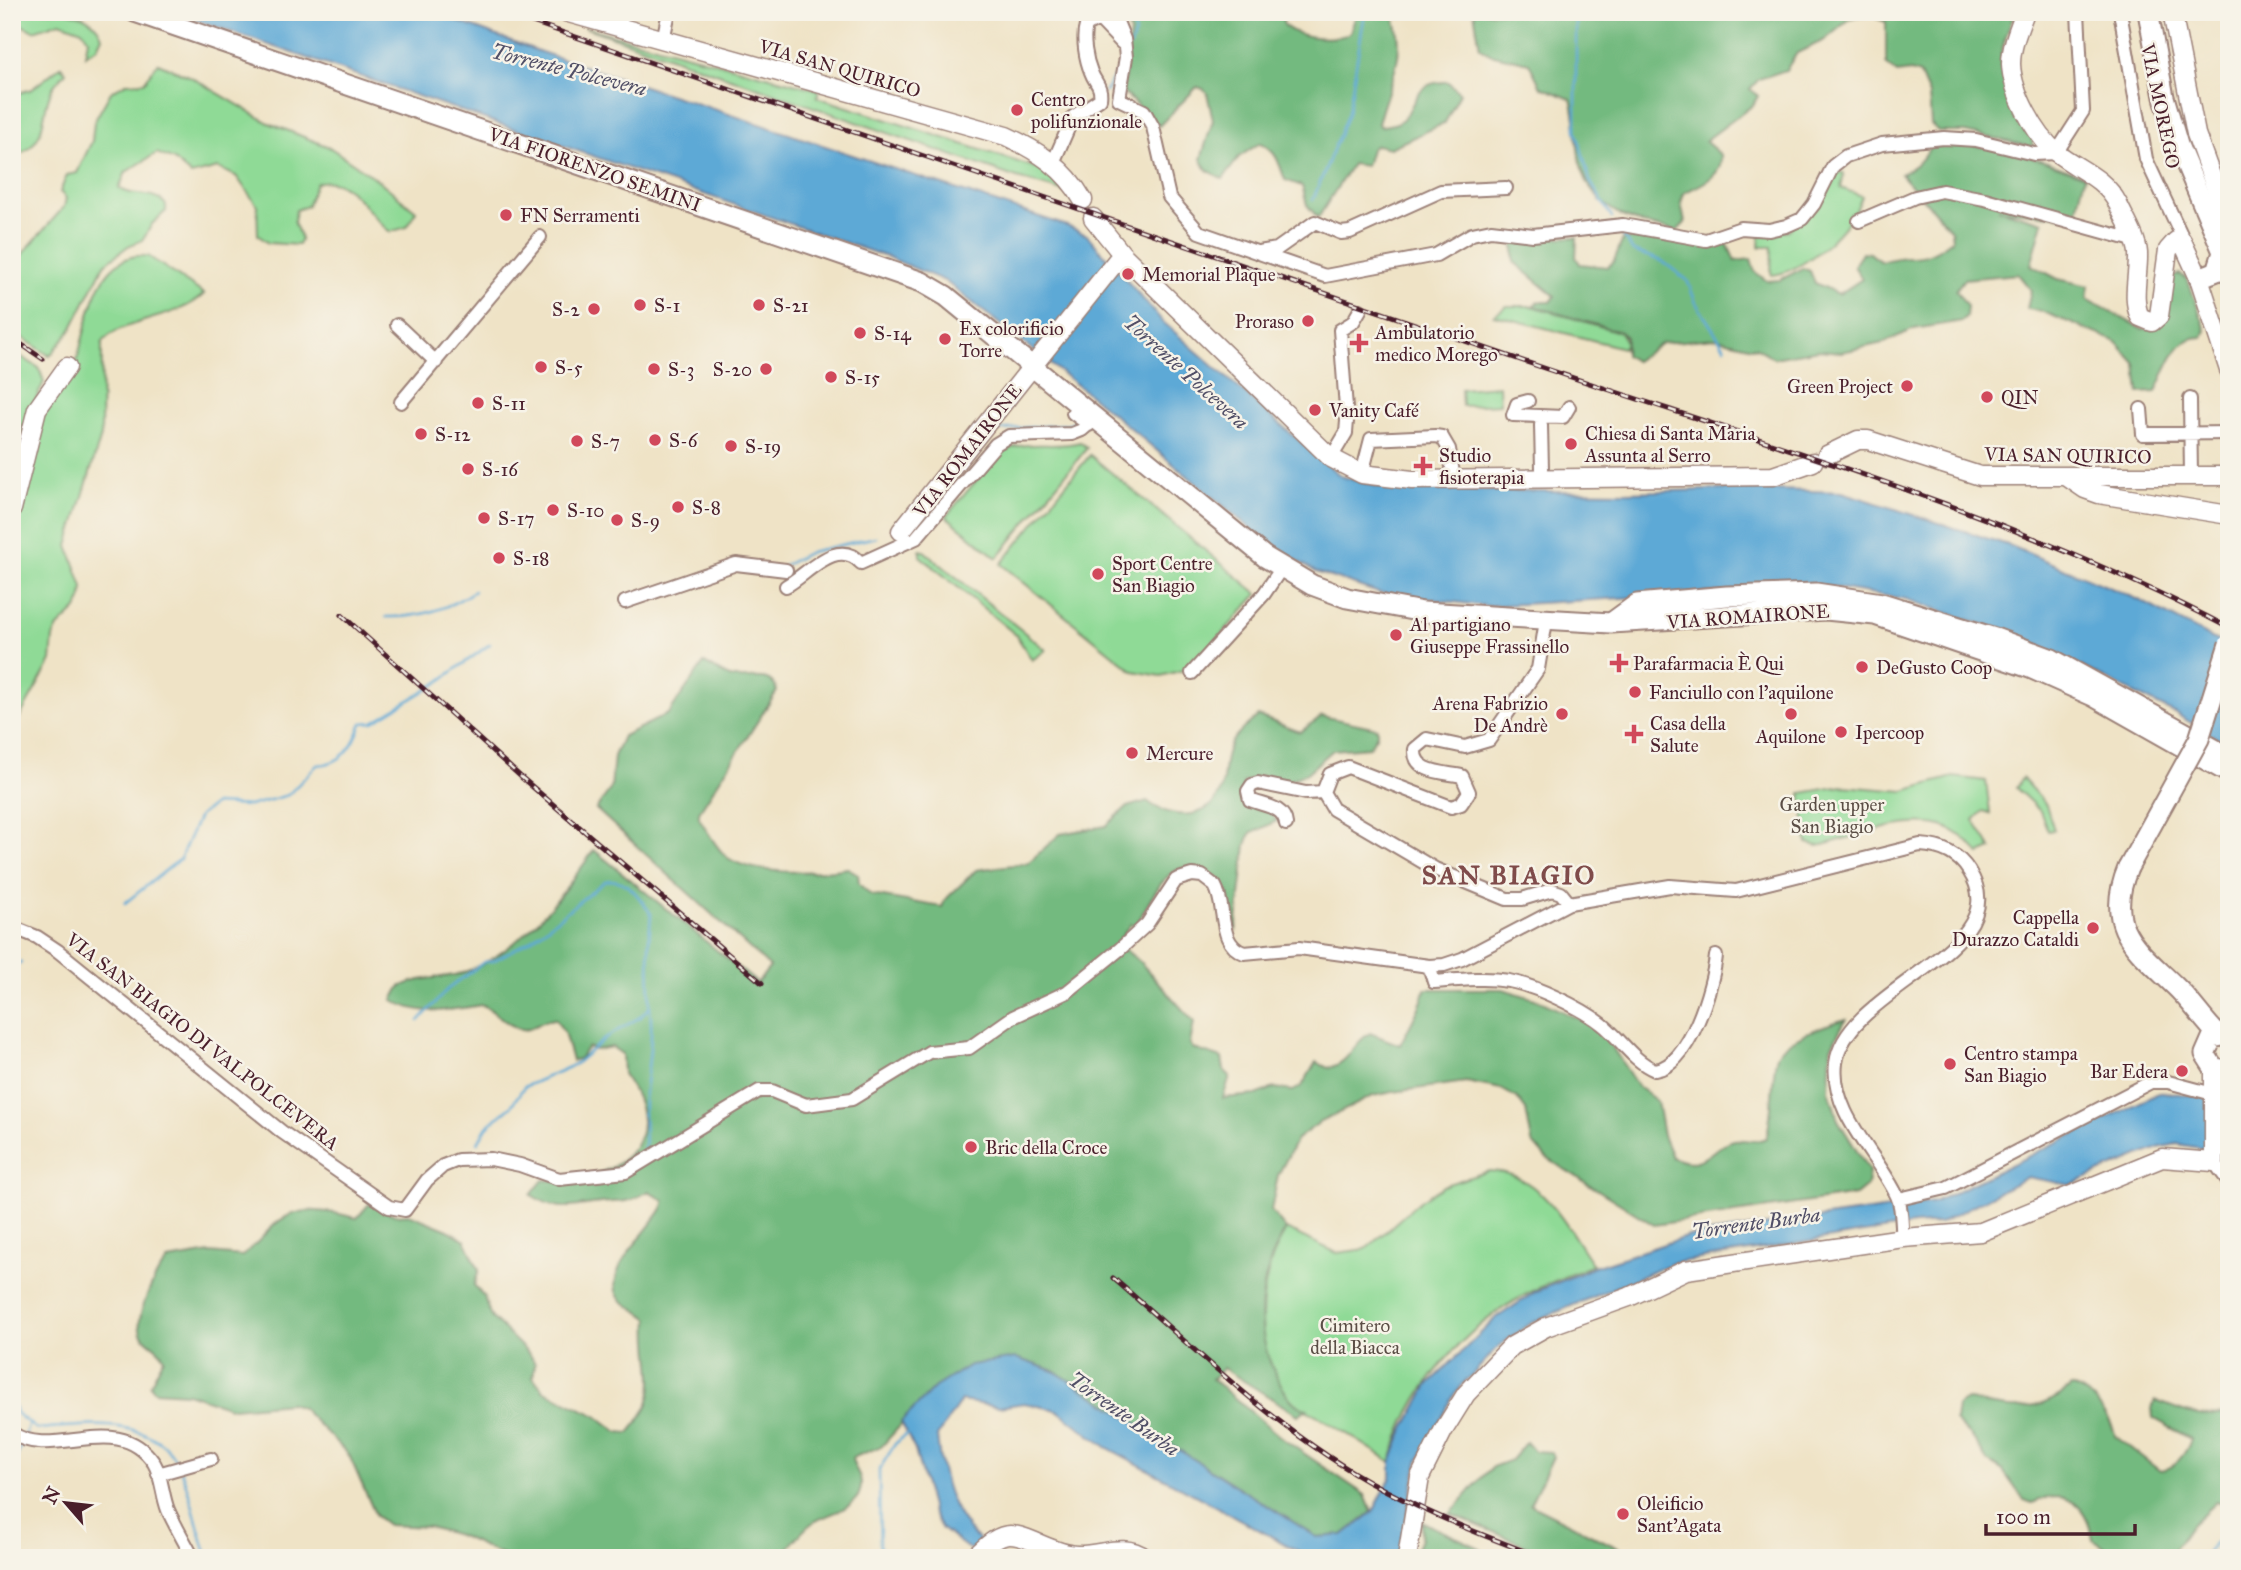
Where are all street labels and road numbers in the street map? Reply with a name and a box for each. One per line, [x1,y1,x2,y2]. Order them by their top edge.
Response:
street label: VIA SAN QUIRICO [755,34,923,103]
street label: VIA MOREGO [2136,41,2185,171]
street label: VIA FIORENZO SEMINI [485,122,704,217]
street label: VIA ROMAIRONE [908,379,1027,522]
street label: VIA SAN QUIRICO [1983,443,2152,468]
street label: VIA ROMAIRONE [1665,599,1830,634]
street label: VIA SAN BIAGIO DI VALPOLCEVERA [61,927,344,1155]

